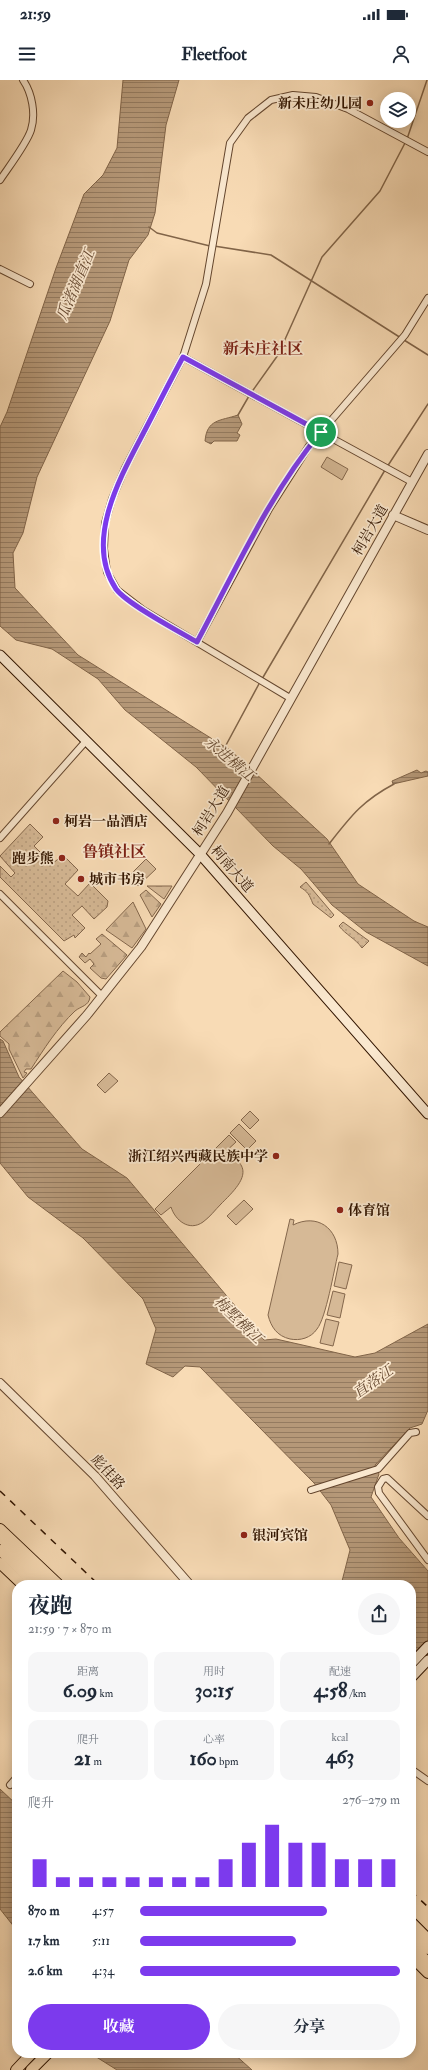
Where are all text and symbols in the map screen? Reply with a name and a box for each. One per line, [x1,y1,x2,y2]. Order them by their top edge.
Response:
text: 21:59 [20,5,51,24]
icon: menu [16,43,38,65]
text: Fleetfoot [181,43,247,66]
icon: person [390,43,412,65]
map controls [380,92,416,128]
button: layers [380,92,416,128]
place label: 新未庄幼儿园 [278,95,362,112]
marker: 新未庄幼儿园 [365,98,375,108]
water label: 瓜渚湖直江 [53,245,100,323]
district label: 新未庄社区 [223,339,303,359]
pin [304,415,338,449]
icon: arrive [310,421,332,443]
street label: 柯岩大道 [349,502,391,558]
water label: 永进横江 [200,732,260,787]
street label: 柯岩大道 [189,783,233,839]
place label: 柯岩一品酒店 [64,813,148,830]
marker: 柯岩一品酒店 [51,816,61,826]
district label: 鲁镇社区 [82,842,146,862]
street label: 柯南大道 [207,842,257,896]
place label: 跑步熊 [12,850,54,867]
marker: 跑步熊 [57,853,67,863]
place label: 城市书房 [89,871,145,888]
marker: 城市书房 [76,874,86,884]
place label: 浙江绍兴西藏民族中学 [128,1148,268,1165]
marker: 浙江绍兴西藏民族中学 [271,1151,281,1161]
place label: 体育馆 [348,1202,390,1219]
marker: 体育馆 [335,1205,345,1215]
water label: 梅墅横江 [210,1292,268,1349]
water label: 直落江 [349,1360,399,1403]
street label: 彪佳路 [87,1451,129,1493]
place label: 银河宾馆 [252,1527,308,1544]
marker: 银河宾馆 [239,1530,249,1540]
text: 夜跑 [28,1592,72,1620]
button: share [358,1593,400,1635]
text: 21:59 · 7 × 870 m [28,1621,112,1637]
text: 距离 [77,1665,99,1678]
text: 用时 [203,1665,225,1678]
text: 配速 [329,1665,351,1678]
text: 6.09 [63,1678,97,1703]
text: 30:15 [195,1678,233,1703]
text: 4:58 [314,1678,347,1703]
text: km [97,1687,113,1700]
text: /km [347,1687,366,1700]
text: kcal [332,1731,348,1744]
text: 爬升 [77,1733,99,1746]
text: 心率 [203,1733,225,1746]
text: 463 [326,1744,354,1769]
text: 21 [74,1746,91,1771]
text: 160 [189,1746,217,1771]
text: m [91,1755,102,1768]
text: bpm [217,1755,239,1768]
text: 276–279 m [342,1792,400,1808]
text: 爬升 [28,1795,54,1811]
text: 870 m [28,1903,60,1919]
text: 4:57 [92,1903,114,1919]
text: 1.7 km [28,1933,60,1949]
text: 5:11 [92,1933,110,1949]
text: 2.6 km [28,1963,63,1979]
text: 4:34 [92,1963,114,1979]
button: 收藏 [28,2004,210,2050]
button: 分享 [218,2004,400,2050]

